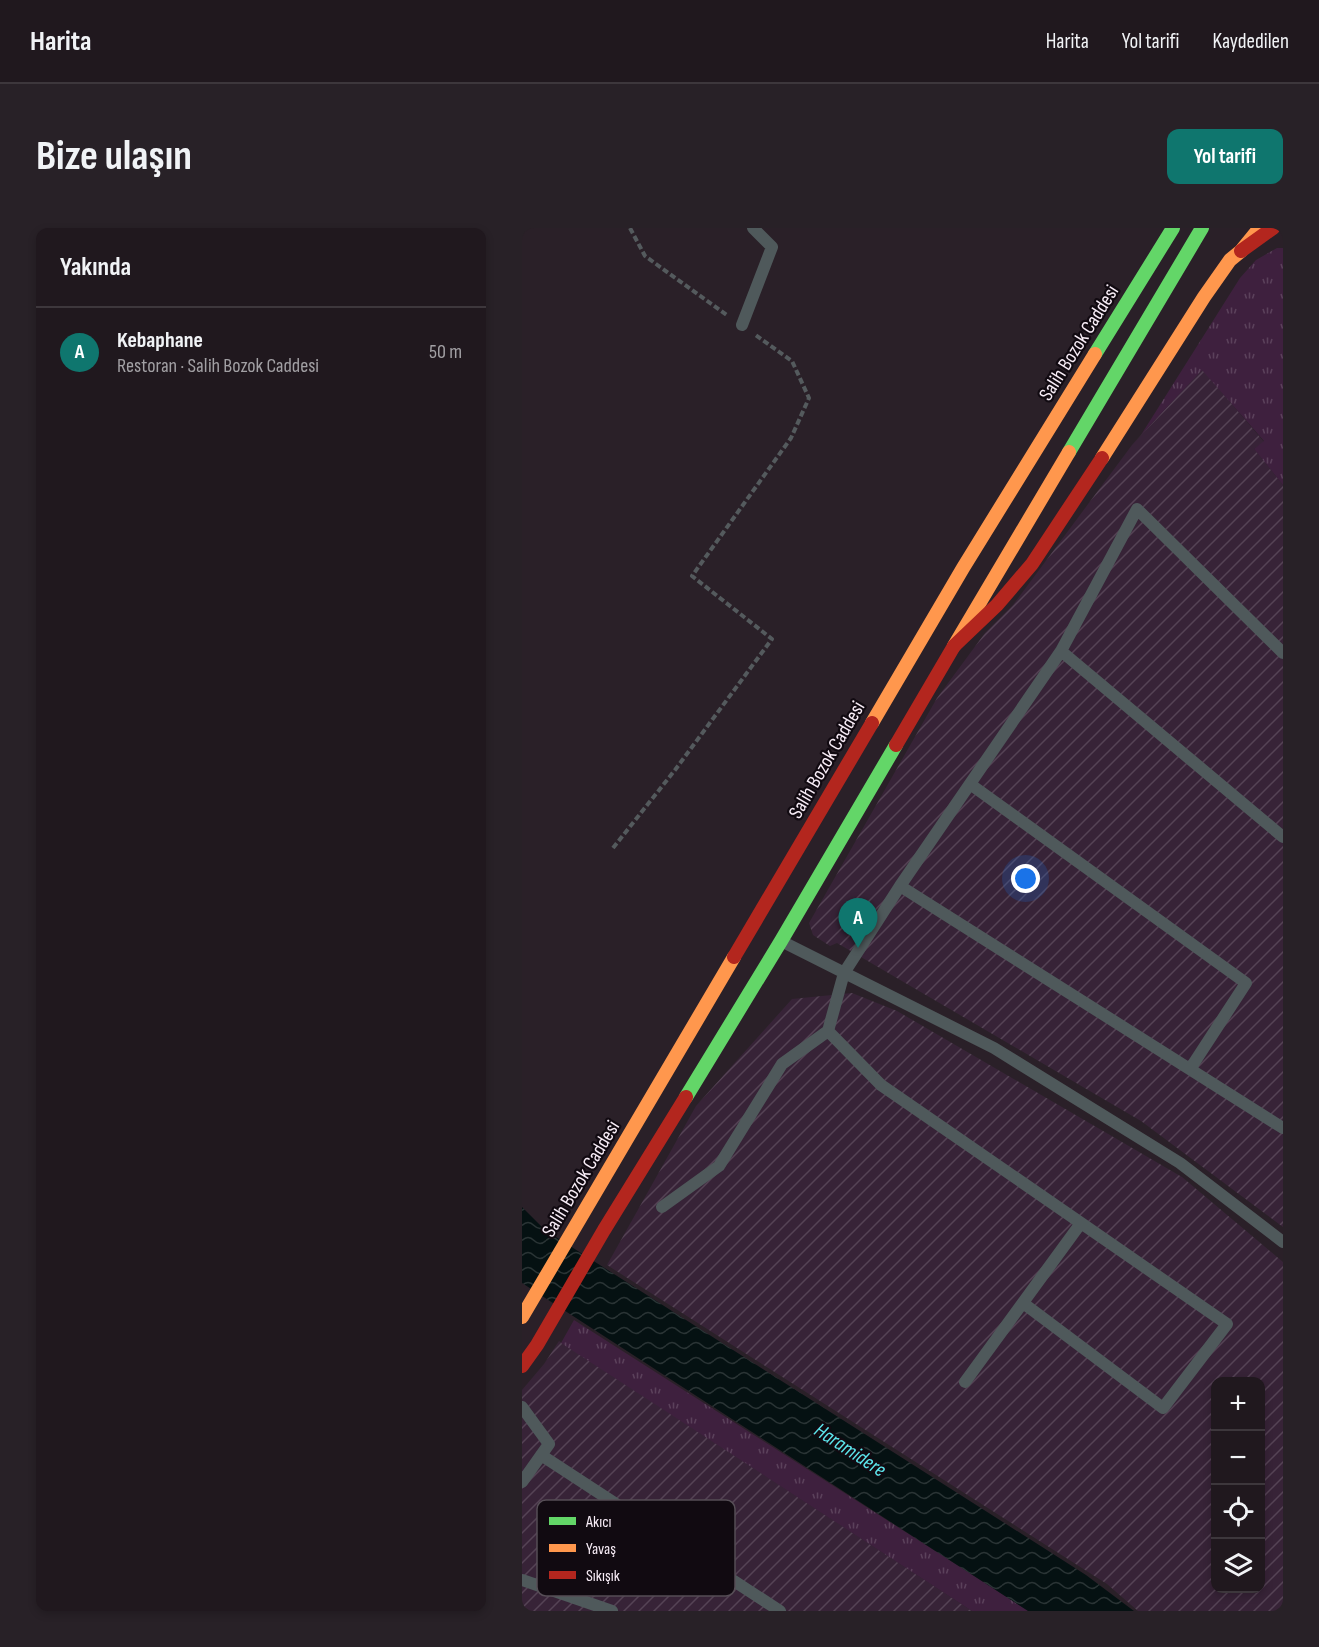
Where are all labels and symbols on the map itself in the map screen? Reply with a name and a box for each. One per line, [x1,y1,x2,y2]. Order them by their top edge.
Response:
street label: Salih Bozok Caddesi [1034,281,1124,405]
street label: Salih Bozok Caddesi [784,697,870,823]
your location [1011,864,1040,893]
pin: A [838,898,878,948]
street label: Salih Bozok Caddesi [537,1116,625,1242]
water label: Haramidere [809,1418,891,1482]
legend [537,1500,735,1596]
text: Akıcı [585,1513,611,1532]
text: Yavaş [586,1540,616,1559]
text: Sıkışık [586,1567,620,1586]

